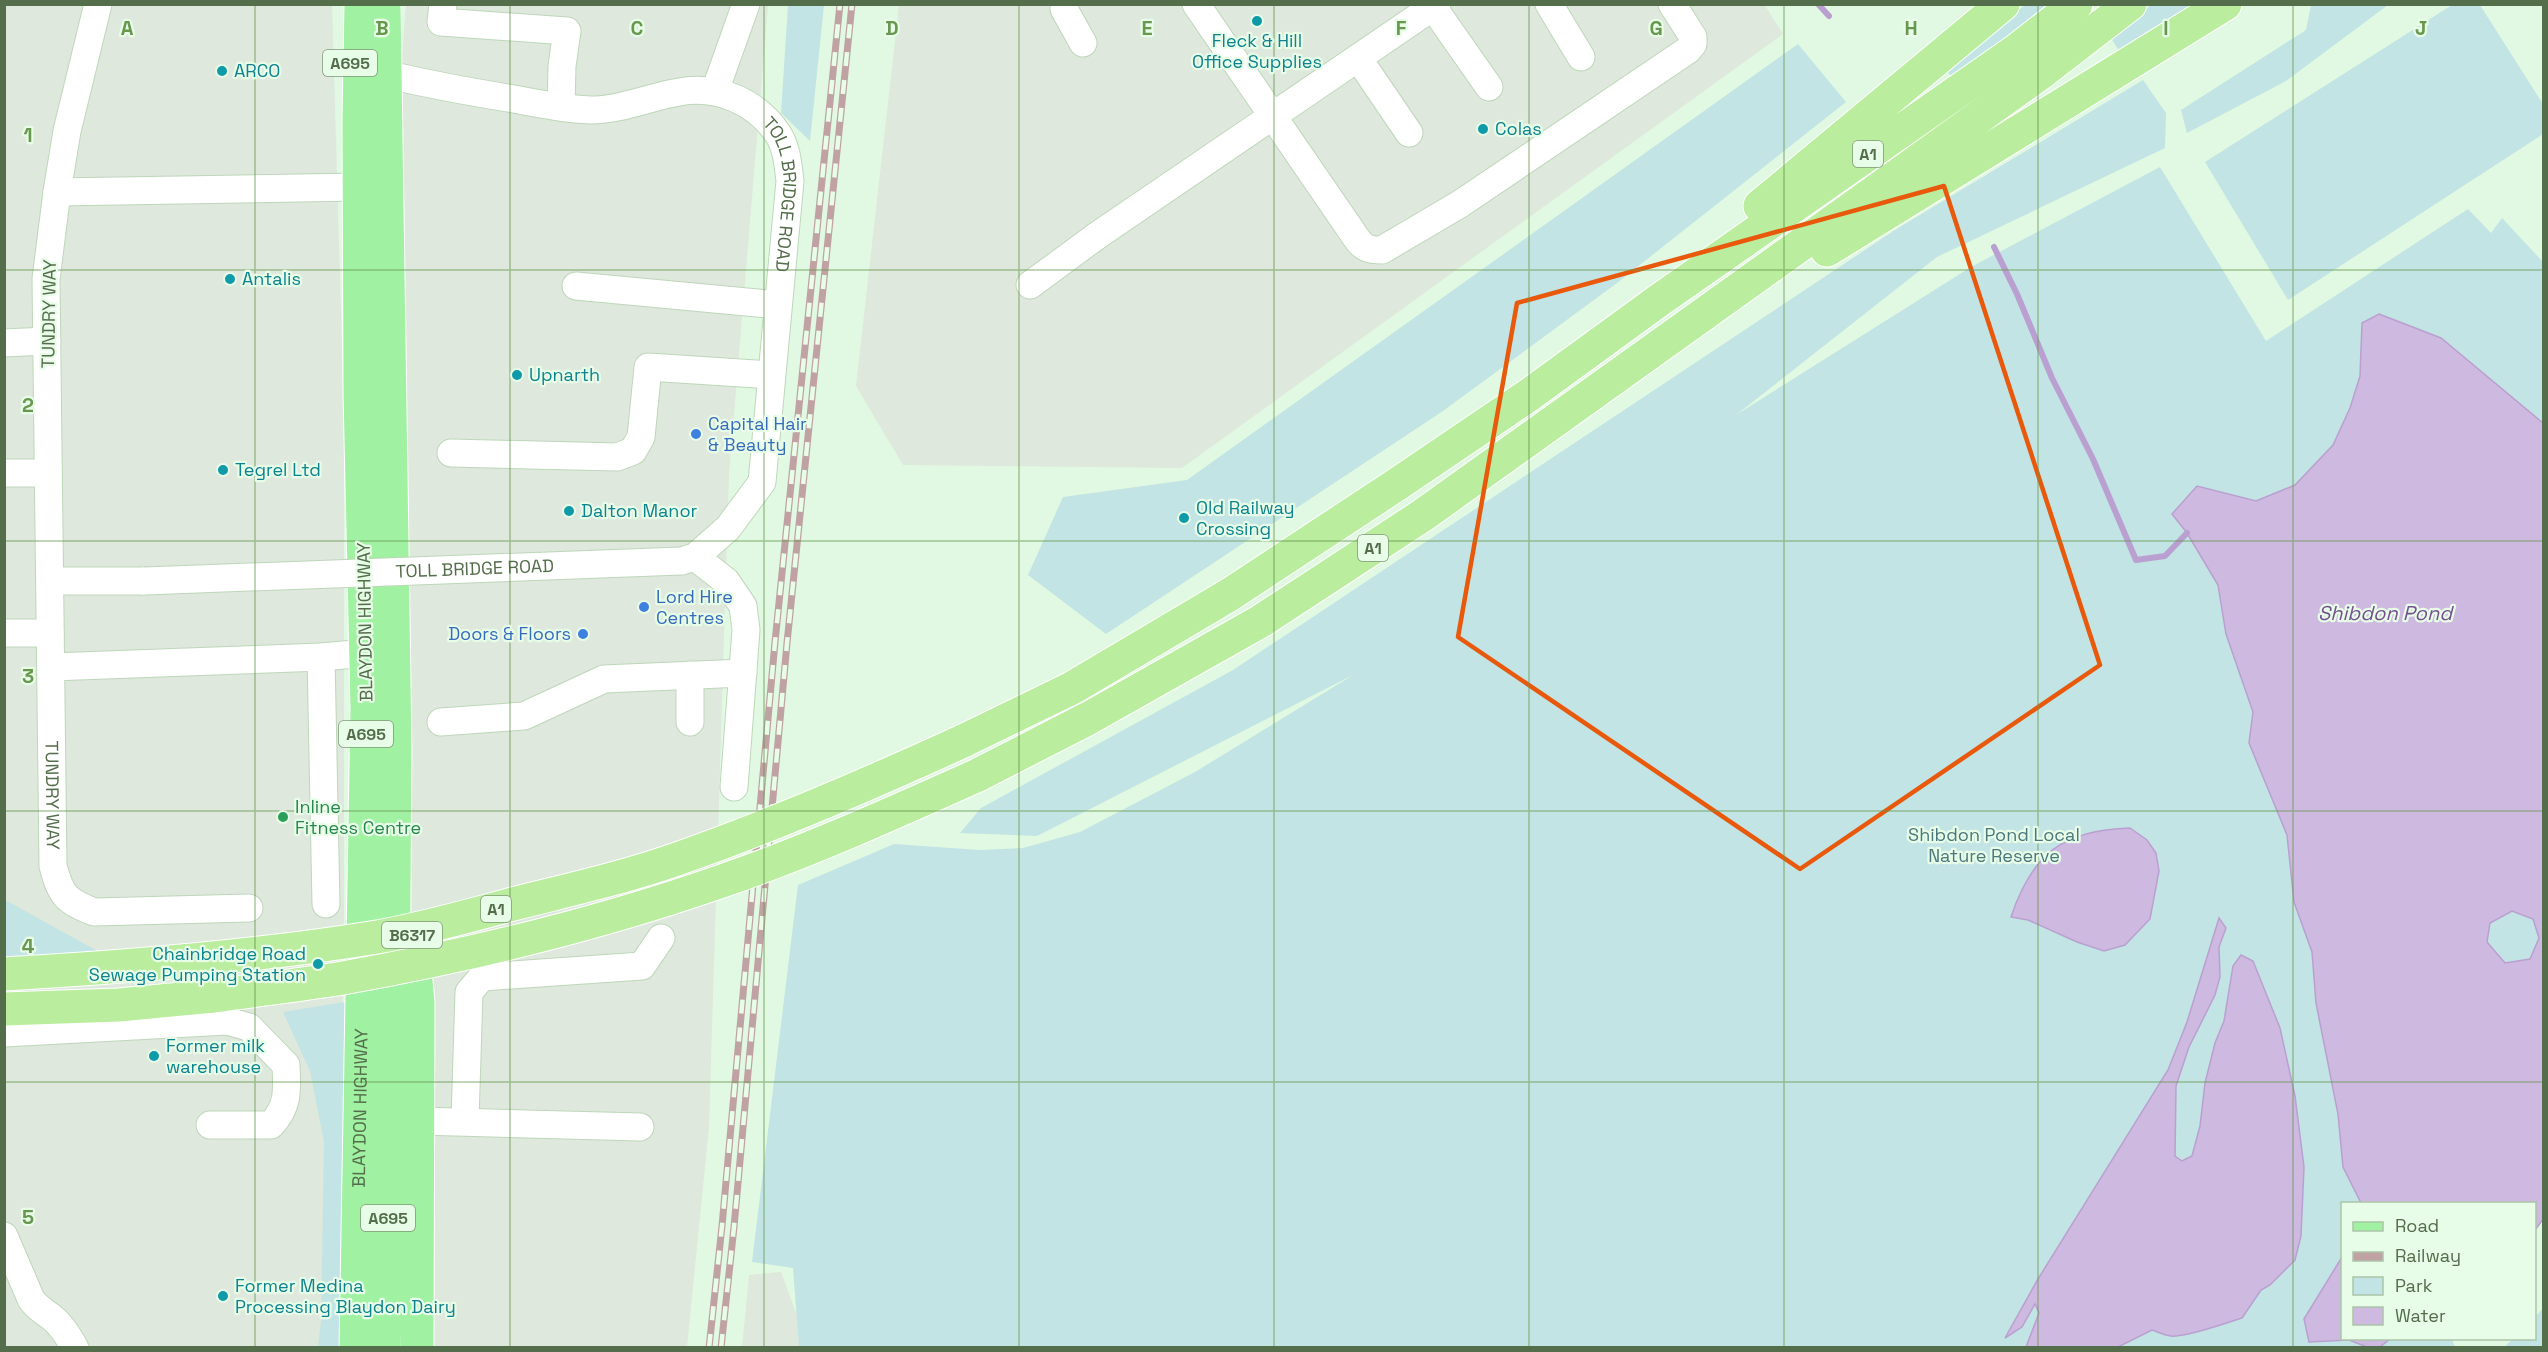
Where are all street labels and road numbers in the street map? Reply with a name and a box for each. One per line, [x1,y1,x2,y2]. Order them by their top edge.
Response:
road number: A695 [323,50,377,76]
street label: TOLL BRIDGE ROAD [758,112,802,273]
road number: A1 [1853,141,1883,167]
street label: TUNDRY WAY [36,259,61,369]
road number: A1 [1358,535,1388,561]
street label: BLAYDON HIGHWAY [352,542,377,702]
street label: TOLL BRIDGE ROAD [395,554,554,583]
road number: A695 [339,721,393,747]
street label: TUNDRY WAY [41,741,65,850]
road number: A1 [481,896,511,922]
road number: B6317 [382,922,442,948]
street label: BLAYDON HIGHWAY [347,1028,373,1188]
road number: A695 [361,1205,415,1231]

